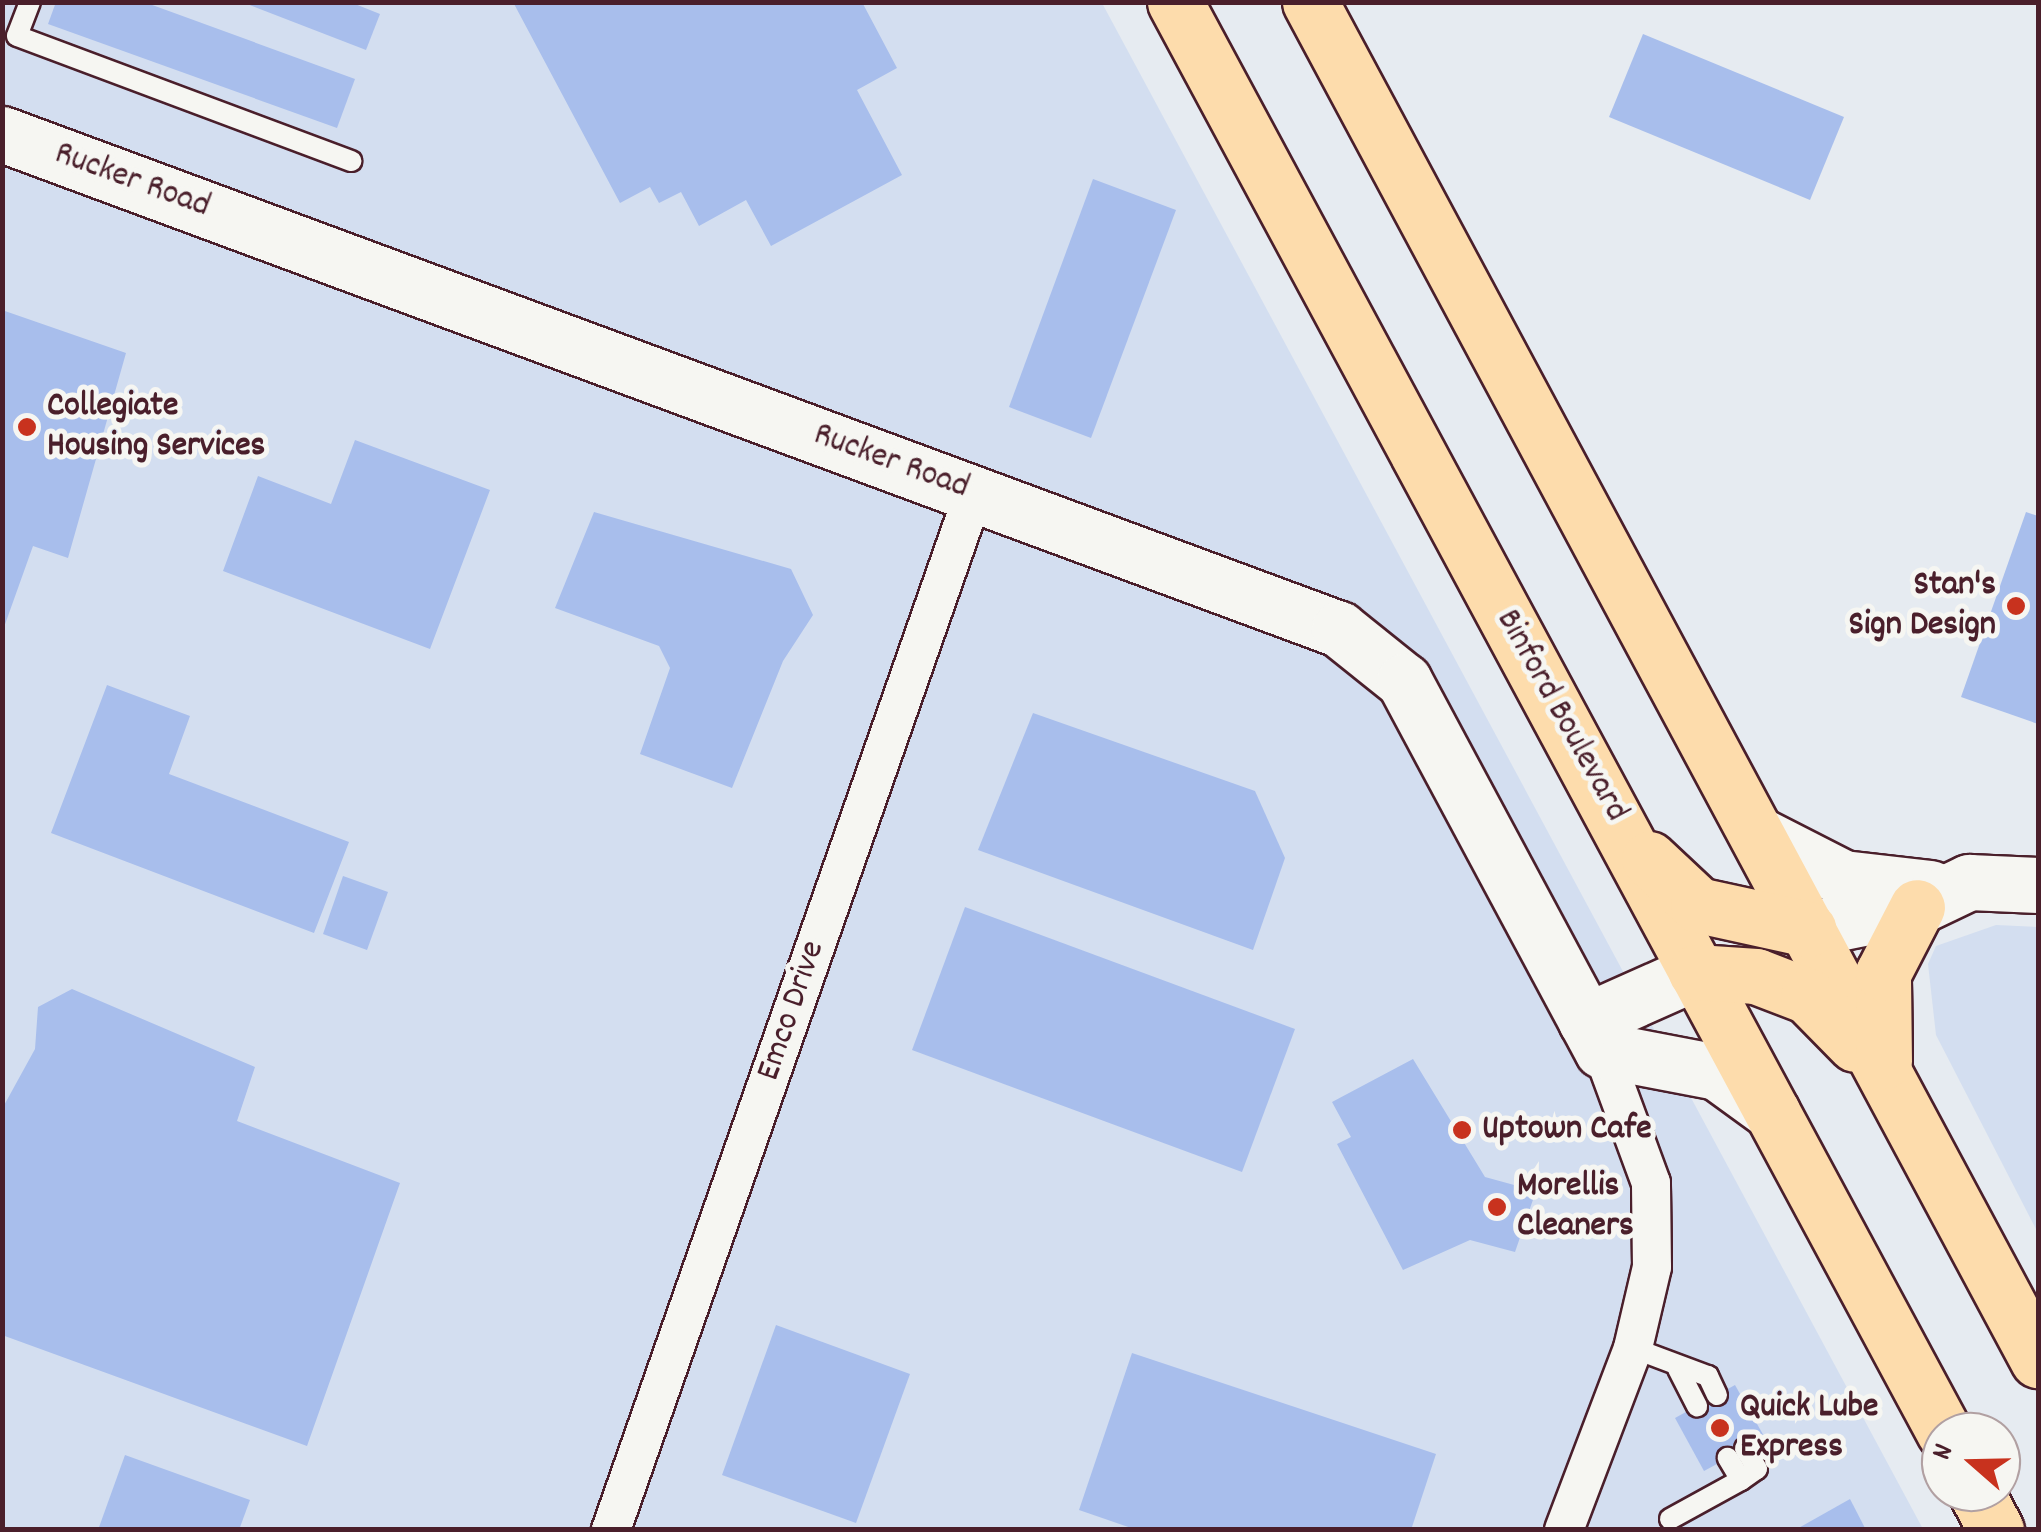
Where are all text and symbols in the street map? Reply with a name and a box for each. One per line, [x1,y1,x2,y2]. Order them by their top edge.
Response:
street label: Rucker Road [49,133,215,229]
place label: Collegiate Housing Services [47,386,265,468]
street label: Rucker Road [808,414,974,510]
marker: Collegiate Housing Services [16,416,38,438]
place label: Stan's Sign Design [1849,565,1996,647]
marker: Stan's Sign Design [2005,595,2027,617]
street label: Binford Boulevard [1485,603,1637,829]
street label: Emco Drive [749,936,835,1086]
place label: Uptown Cafe [1482,1109,1652,1151]
marker: Uptown Cafe [1451,1119,1473,1141]
place label: Morellis Cleaners [1517,1166,1634,1248]
marker: Morellis Cleaners [1486,1196,1508,1218]
place label: Quick Lube Express [1740,1387,1878,1469]
north arrow [1921,1412,2021,1512]
marker: Quick Lube Express [1709,1417,1731,1439]
text: N [1924,1439,1966,1466]

